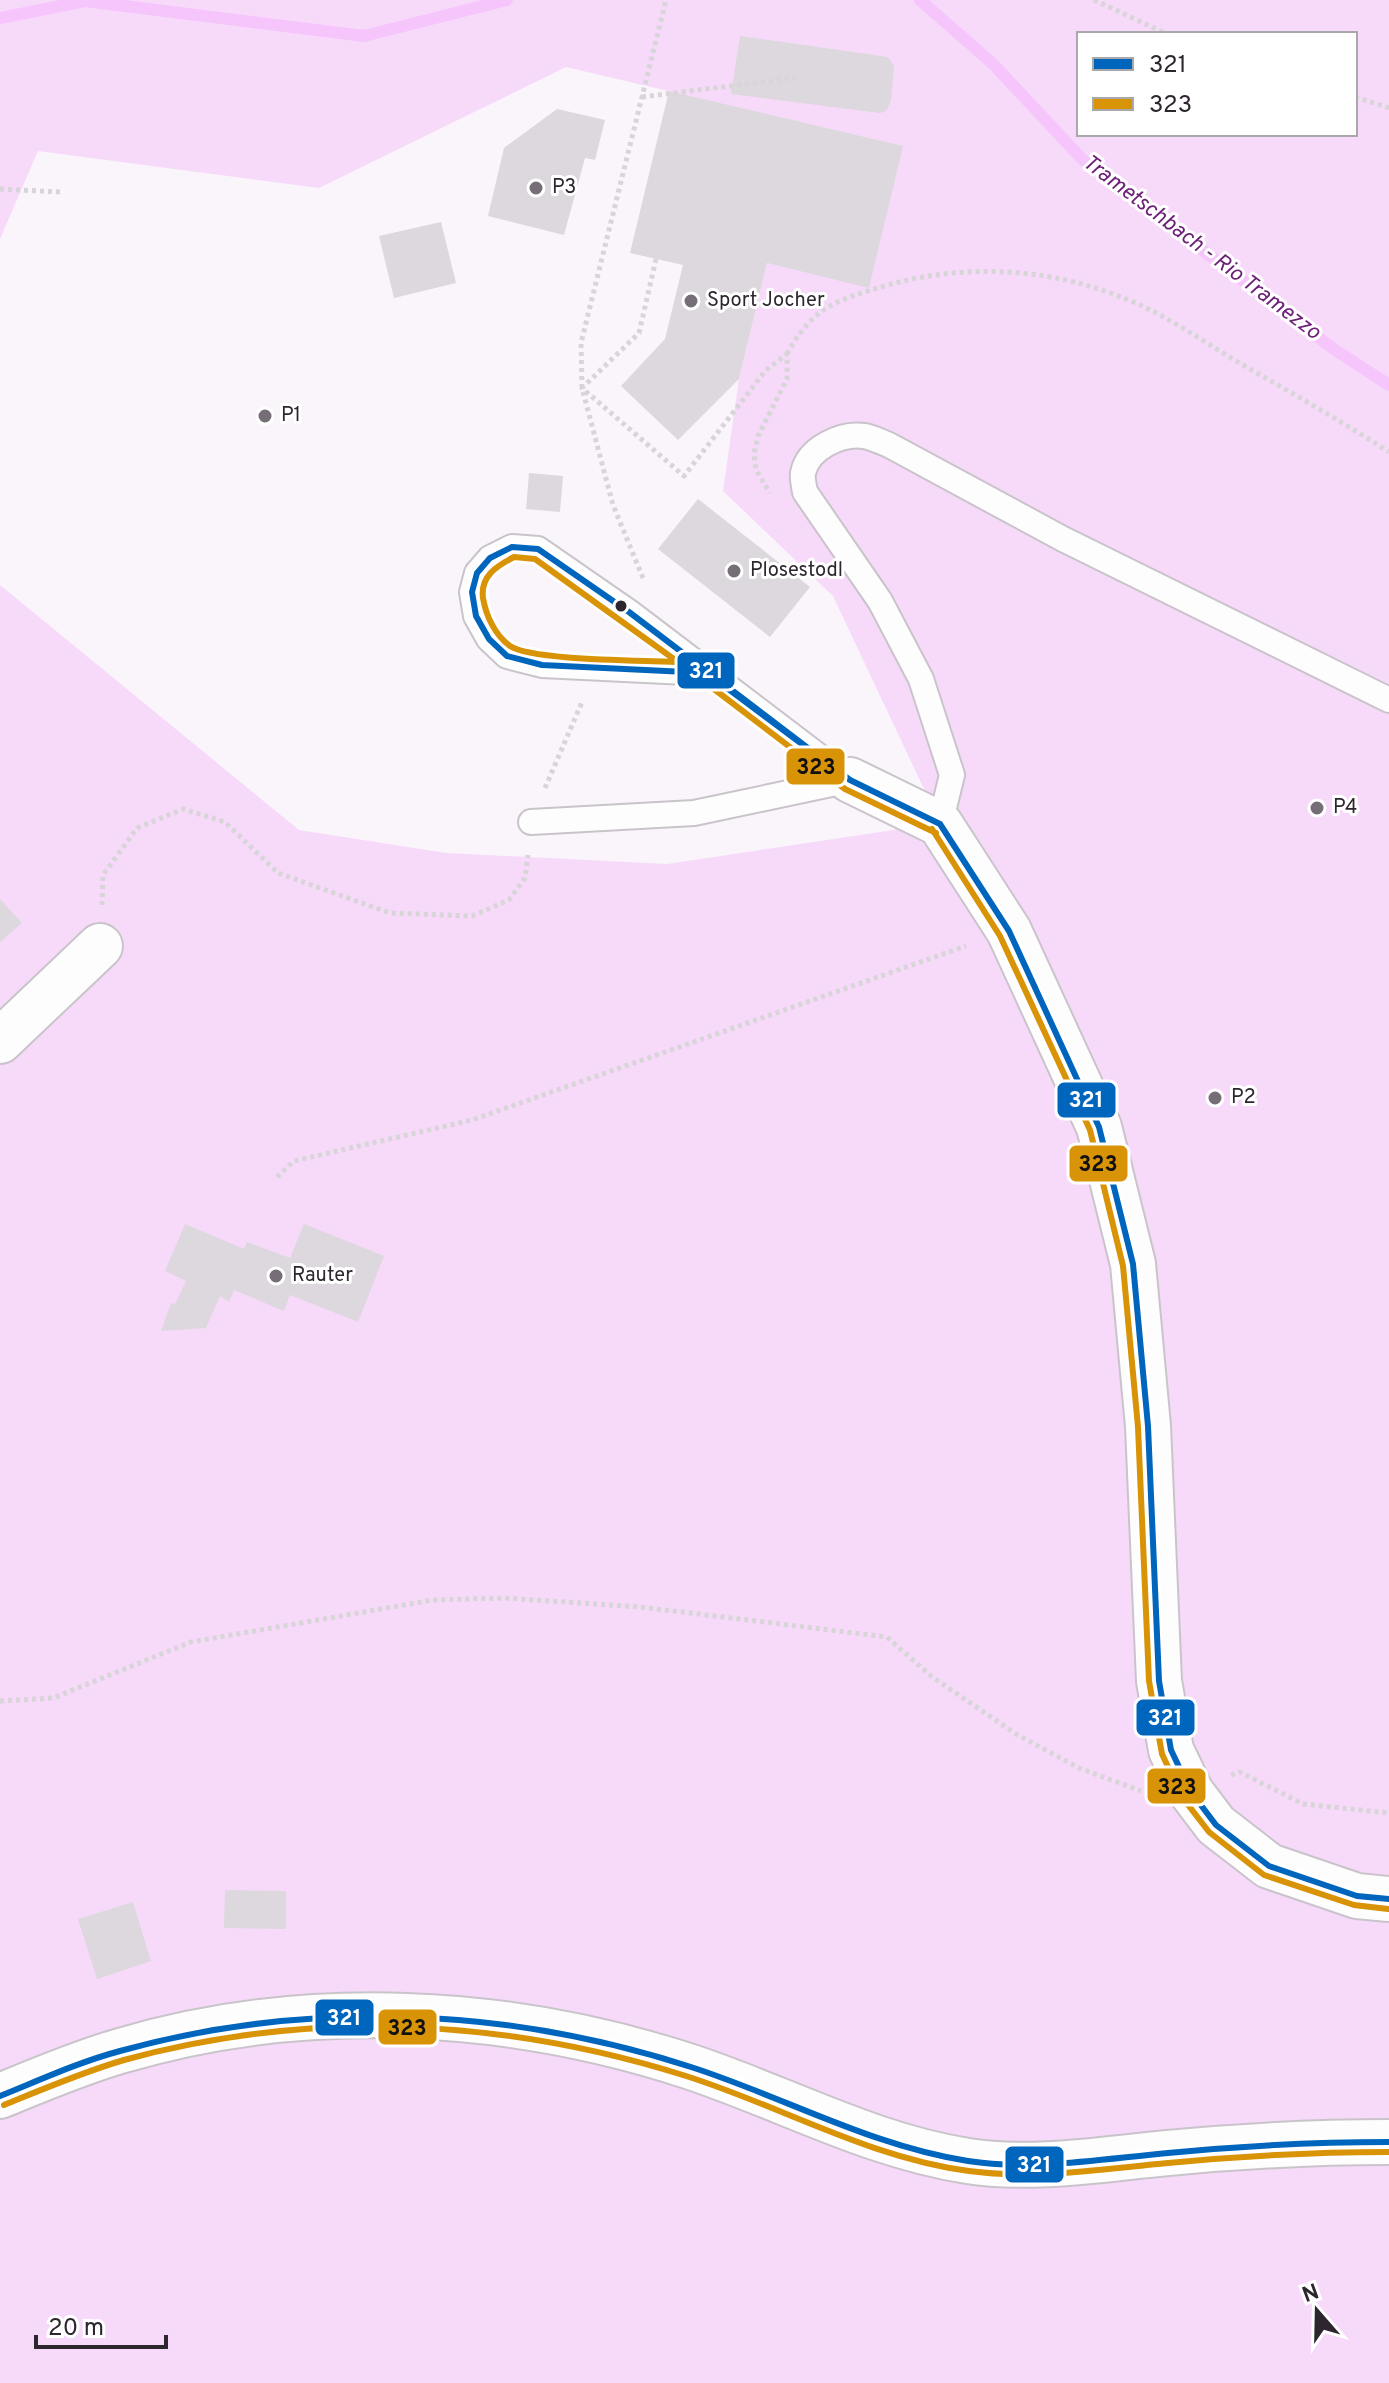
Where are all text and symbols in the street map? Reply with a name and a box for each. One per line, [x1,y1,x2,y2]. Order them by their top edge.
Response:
legend [1077,32,1357,136]
text: 321 [1149,51,1187,81]
text: 323 [1149,91,1192,121]
water label: Trametschbach - Rio Tramezzo [1077,150,1326,347]
place label: P3 [552,175,576,201]
marker: P3 [527,179,545,197]
place label: Sport Jocher [707,288,825,314]
marker: Sport Jocher [682,292,700,310]
place label: P1 [281,403,301,429]
marker: P1 [256,407,274,425]
place label: Plosestodl [750,558,843,584]
marker: Plosestodl [725,562,743,580]
unlabelled marker [613,598,629,614]
line badge: 321 [676,651,736,690]
text: 321 [688,659,724,686]
line badge: 323 [785,747,846,786]
text: 323 [796,755,836,782]
place label: P4 [1333,795,1357,821]
marker: P4 [1308,799,1326,817]
line badge: 321 [1056,1081,1117,1119]
place label: P2 [1231,1085,1256,1111]
text: 321 [1068,1088,1104,1115]
marker: P2 [1206,1089,1224,1107]
line badge: 323 [1068,1144,1129,1183]
text: 323 [1078,1152,1118,1179]
place label: Rauter [292,1263,353,1289]
marker: Rauter [267,1267,285,1285]
line badge: 321 [1135,1698,1196,1737]
text: 321 [1147,1706,1183,1733]
line badge: 323 [1146,1767,1207,1805]
text: 323 [1157,1775,1197,1802]
line badge: 321 [314,1998,375,2037]
text: 321 [326,2006,362,2033]
line badge: 323 [377,2008,438,2046]
text: 323 [387,2016,427,2043]
line badge: 321 [1004,2145,1065,2184]
text: 321 [1016,2153,1052,2180]
north arrow [1277,2271,1357,2351]
text: N [1299,2279,1323,2310]
scale bar [36,2299,166,2349]
text: 20 m [48,2314,104,2344]

